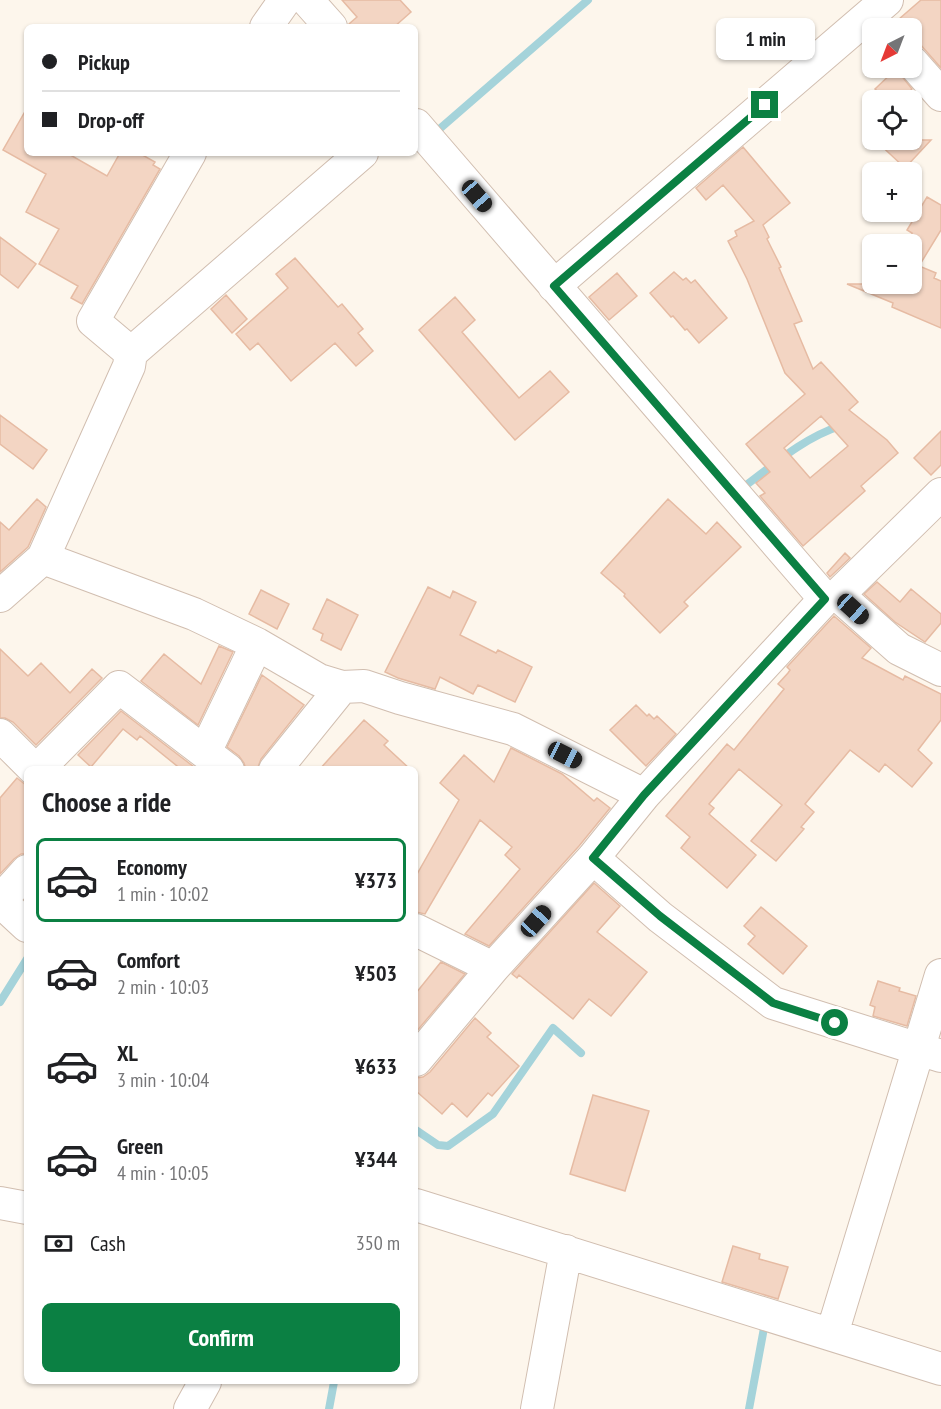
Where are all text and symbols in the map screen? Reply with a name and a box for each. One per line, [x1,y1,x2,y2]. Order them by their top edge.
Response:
callout: 1 min [716,18,814,60]
north arrow [862,18,922,78]
map controls [862,18,922,294]
text: 1 min [745,26,786,52]
text: Pickup [78,48,130,76]
button: locate [862,90,922,150]
route end [751,91,778,118]
text: Drop-off [78,106,144,134]
button: + [862,162,922,222]
car [458,177,496,215]
button: − [862,234,922,294]
car [834,590,872,628]
car [545,739,585,771]
text: Choose a ride [42,785,171,819]
icon: car [45,853,99,907]
text: Economy [117,853,187,881]
text: ¥373 [355,866,397,894]
text: 1 min · 10:02 [117,881,209,907]
car [517,902,555,940]
icon: car [45,946,99,1000]
text: Comfort [117,946,180,974]
text: ¥503 [355,959,397,987]
text: 2 min · 10:03 [117,974,209,1000]
route start [821,1009,848,1036]
icon: car [45,1039,99,1093]
text: XL [117,1039,138,1067]
text: ¥633 [355,1052,397,1080]
text: 3 min · 10:04 [117,1067,209,1093]
icon: car [45,1132,99,1186]
text: Green [117,1132,163,1160]
text: ¥344 [355,1145,397,1173]
text: 4 min · 10:05 [117,1160,209,1186]
icon: cash [42,1227,75,1260]
text: Cash [90,1229,126,1257]
text: 350 m [356,1230,400,1256]
button: Confirm [42,1303,400,1372]

